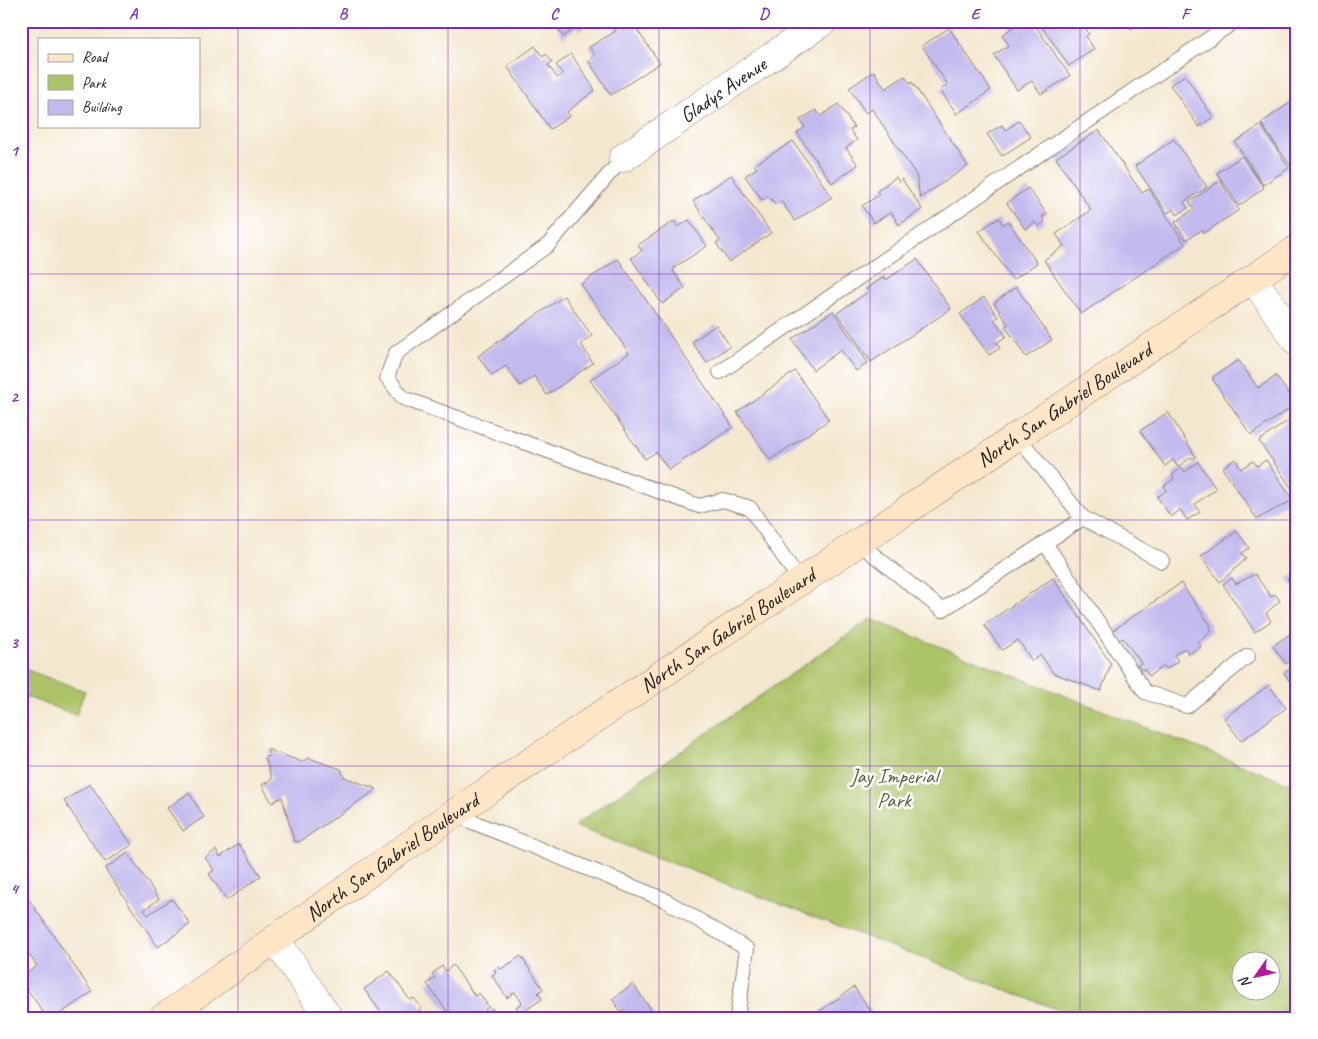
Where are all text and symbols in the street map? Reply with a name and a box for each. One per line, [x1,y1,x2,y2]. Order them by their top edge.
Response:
text: A [129,4,139,24]
text: B [339,4,349,24]
text: C [550,4,560,24]
text: D [759,4,770,24]
text: E [971,4,982,24]
text: F [1181,4,1192,24]
legend [38,38,200,128]
text: Road [82,48,109,67]
street label: Gladys Avenue [675,50,772,129]
text: Park [82,74,107,93]
text: Building [82,98,122,117]
text: 1 [10,141,19,161]
street label: North San Gabriel Boulevard [972,335,1160,473]
text: 2 [10,387,19,407]
street label: North San Gabriel Boulevard [635,560,823,698]
text: 3 [10,633,19,653]
park label: Jay Imperial Park [849,763,941,813]
street label: North San Gabriel Boulevard [300,785,487,927]
text: 4 [10,879,19,899]
north arrow [1230,952,1280,1002]
text: N [1235,973,1255,991]

